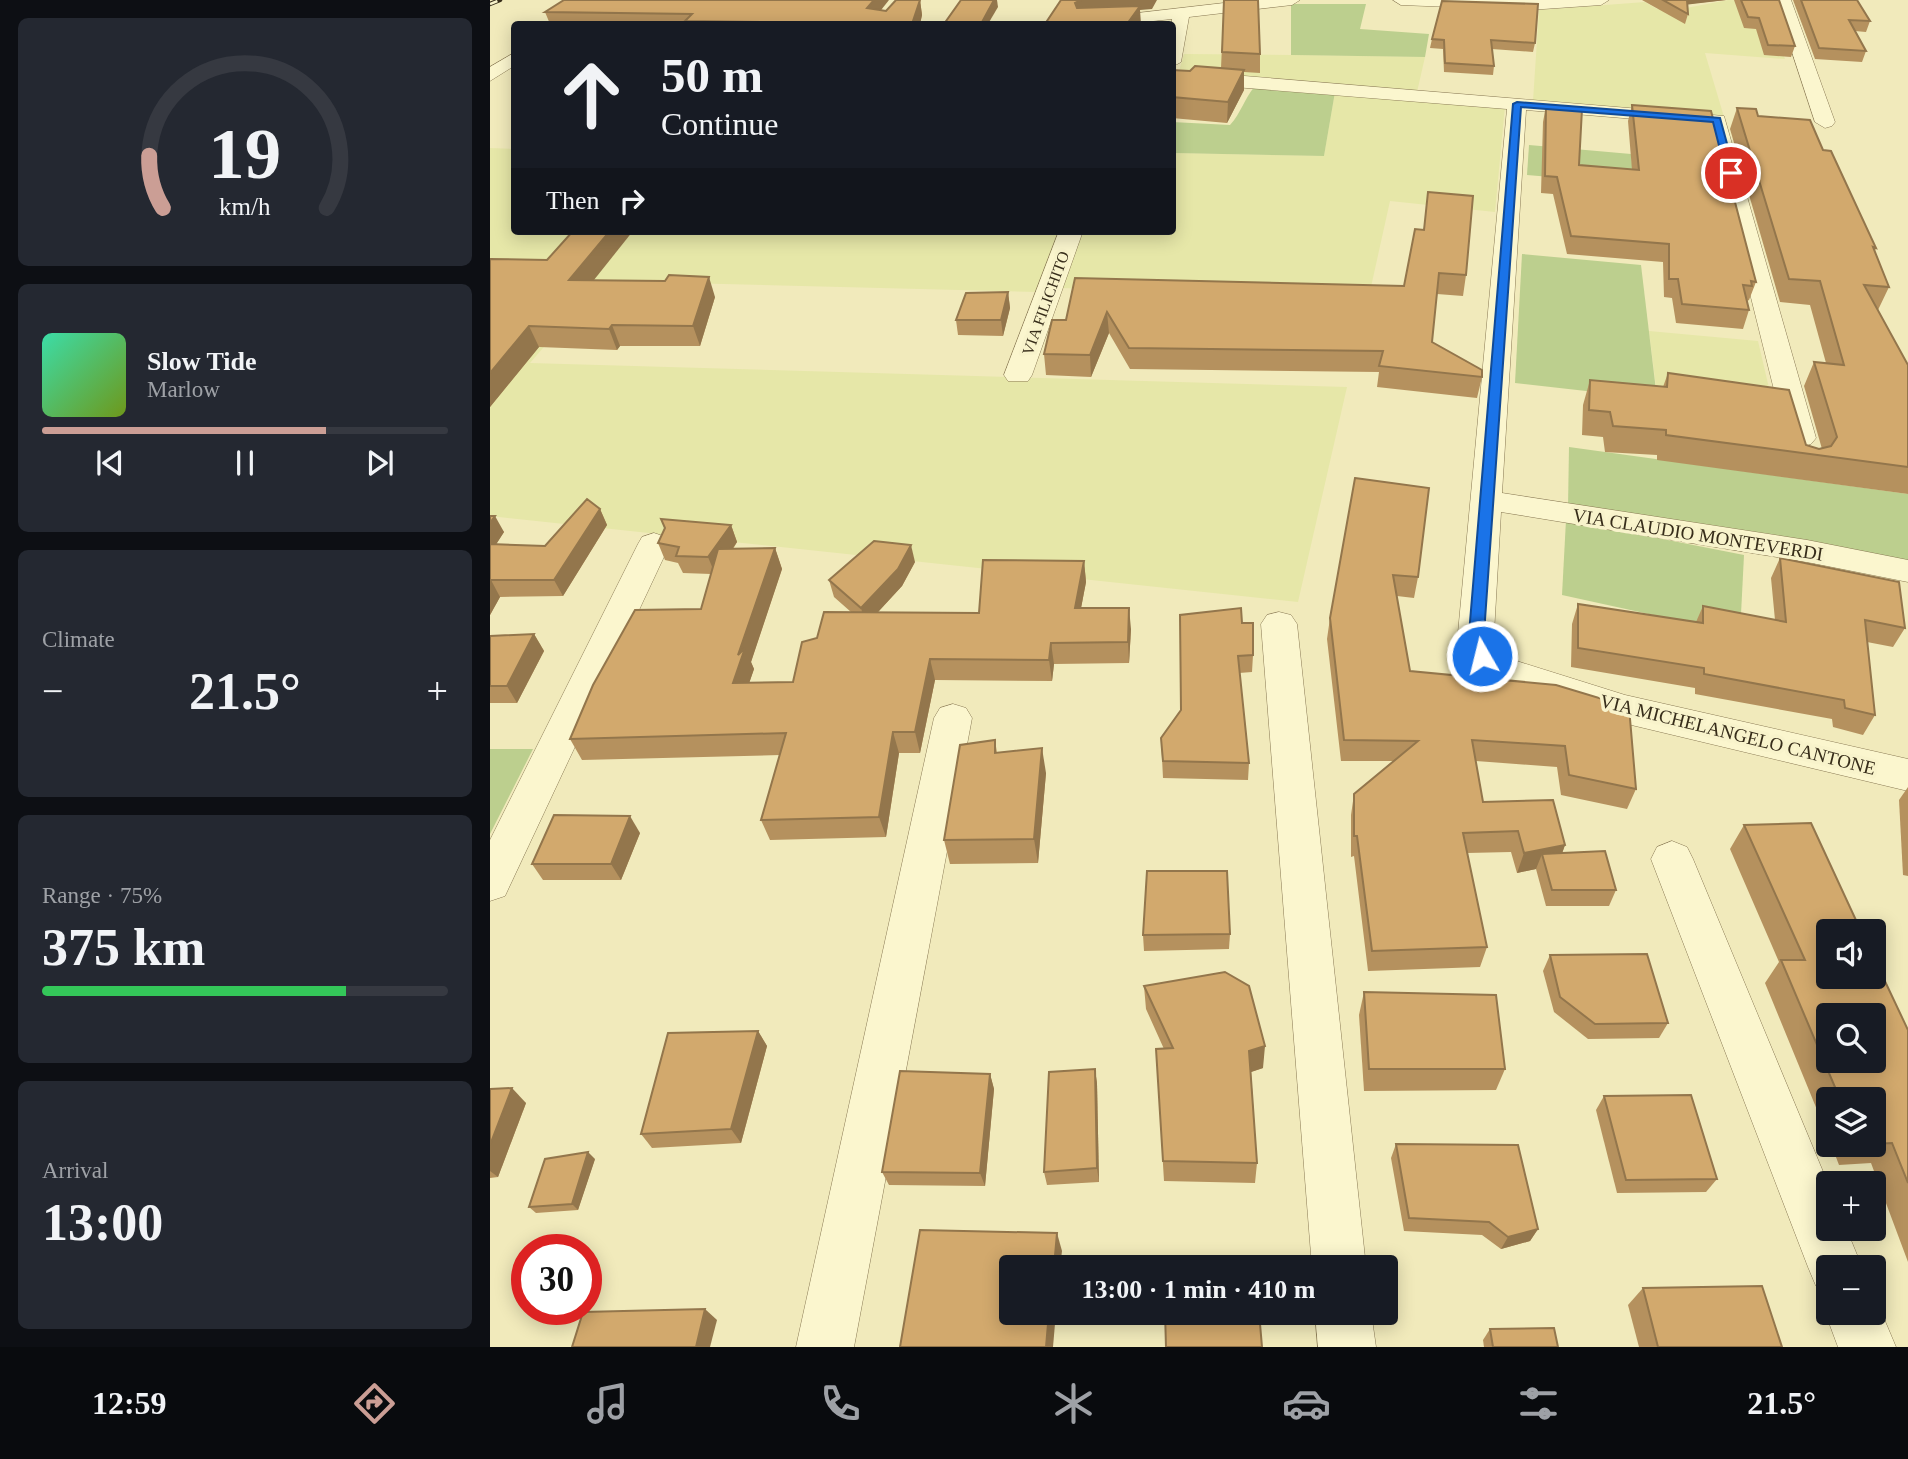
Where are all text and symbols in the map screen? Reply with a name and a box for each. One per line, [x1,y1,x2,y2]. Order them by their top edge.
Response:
text: 50 m [661,48,763,103]
icon: ahead [546,49,637,140]
text: Continue [661,106,778,142]
text: 19 [209,113,281,194]
pin [1701,143,1761,203]
icon: arrive [1712,154,1750,192]
icon: right [613,182,651,220]
text: Then [546,186,599,215]
text: km/h [219,193,271,220]
street label: VIA FILICHITO [1019,249,1072,358]
text: Slow Tide [147,347,257,376]
text: Marlow [147,377,220,402]
icon: previous [91,444,129,482]
icon: pause [226,444,264,482]
icon: next [361,444,399,482]
street label: VIA CLAUDIO MONTEVERDI [1571,504,1825,565]
position arrow [1445,619,1519,693]
text: Climate [42,627,115,652]
text: 21.5° [189,663,301,720]
text: − [42,670,63,712]
text: + [427,670,448,712]
street label: VIA MICHELANGELO CANTONE [1598,690,1878,779]
text: Range · 75% [42,883,162,908]
text: 375 km [42,919,205,976]
map controls [1816,919,1886,1325]
button: sound [1816,919,1886,989]
button: search [1816,1003,1886,1073]
button: layers [1816,1087,1886,1157]
text: Arrival [42,1158,108,1183]
button: + [1816,1171,1886,1241]
text: 13:00 [42,1194,163,1251]
speed limit sign: 30 [511,1234,602,1325]
button: − [1816,1255,1886,1325]
text: 13:00 · 1 min · 410 m [1082,1275,1316,1304]
icon: directions [350,1379,399,1428]
icon: music [583,1379,632,1428]
icon: phone [816,1379,865,1428]
icon: climate [1049,1379,1098,1428]
icon: car [1282,1379,1331,1428]
icon: filters [1514,1379,1563,1428]
text: 12:59 [92,1385,167,1421]
text: 21.5° [1747,1385,1816,1421]

